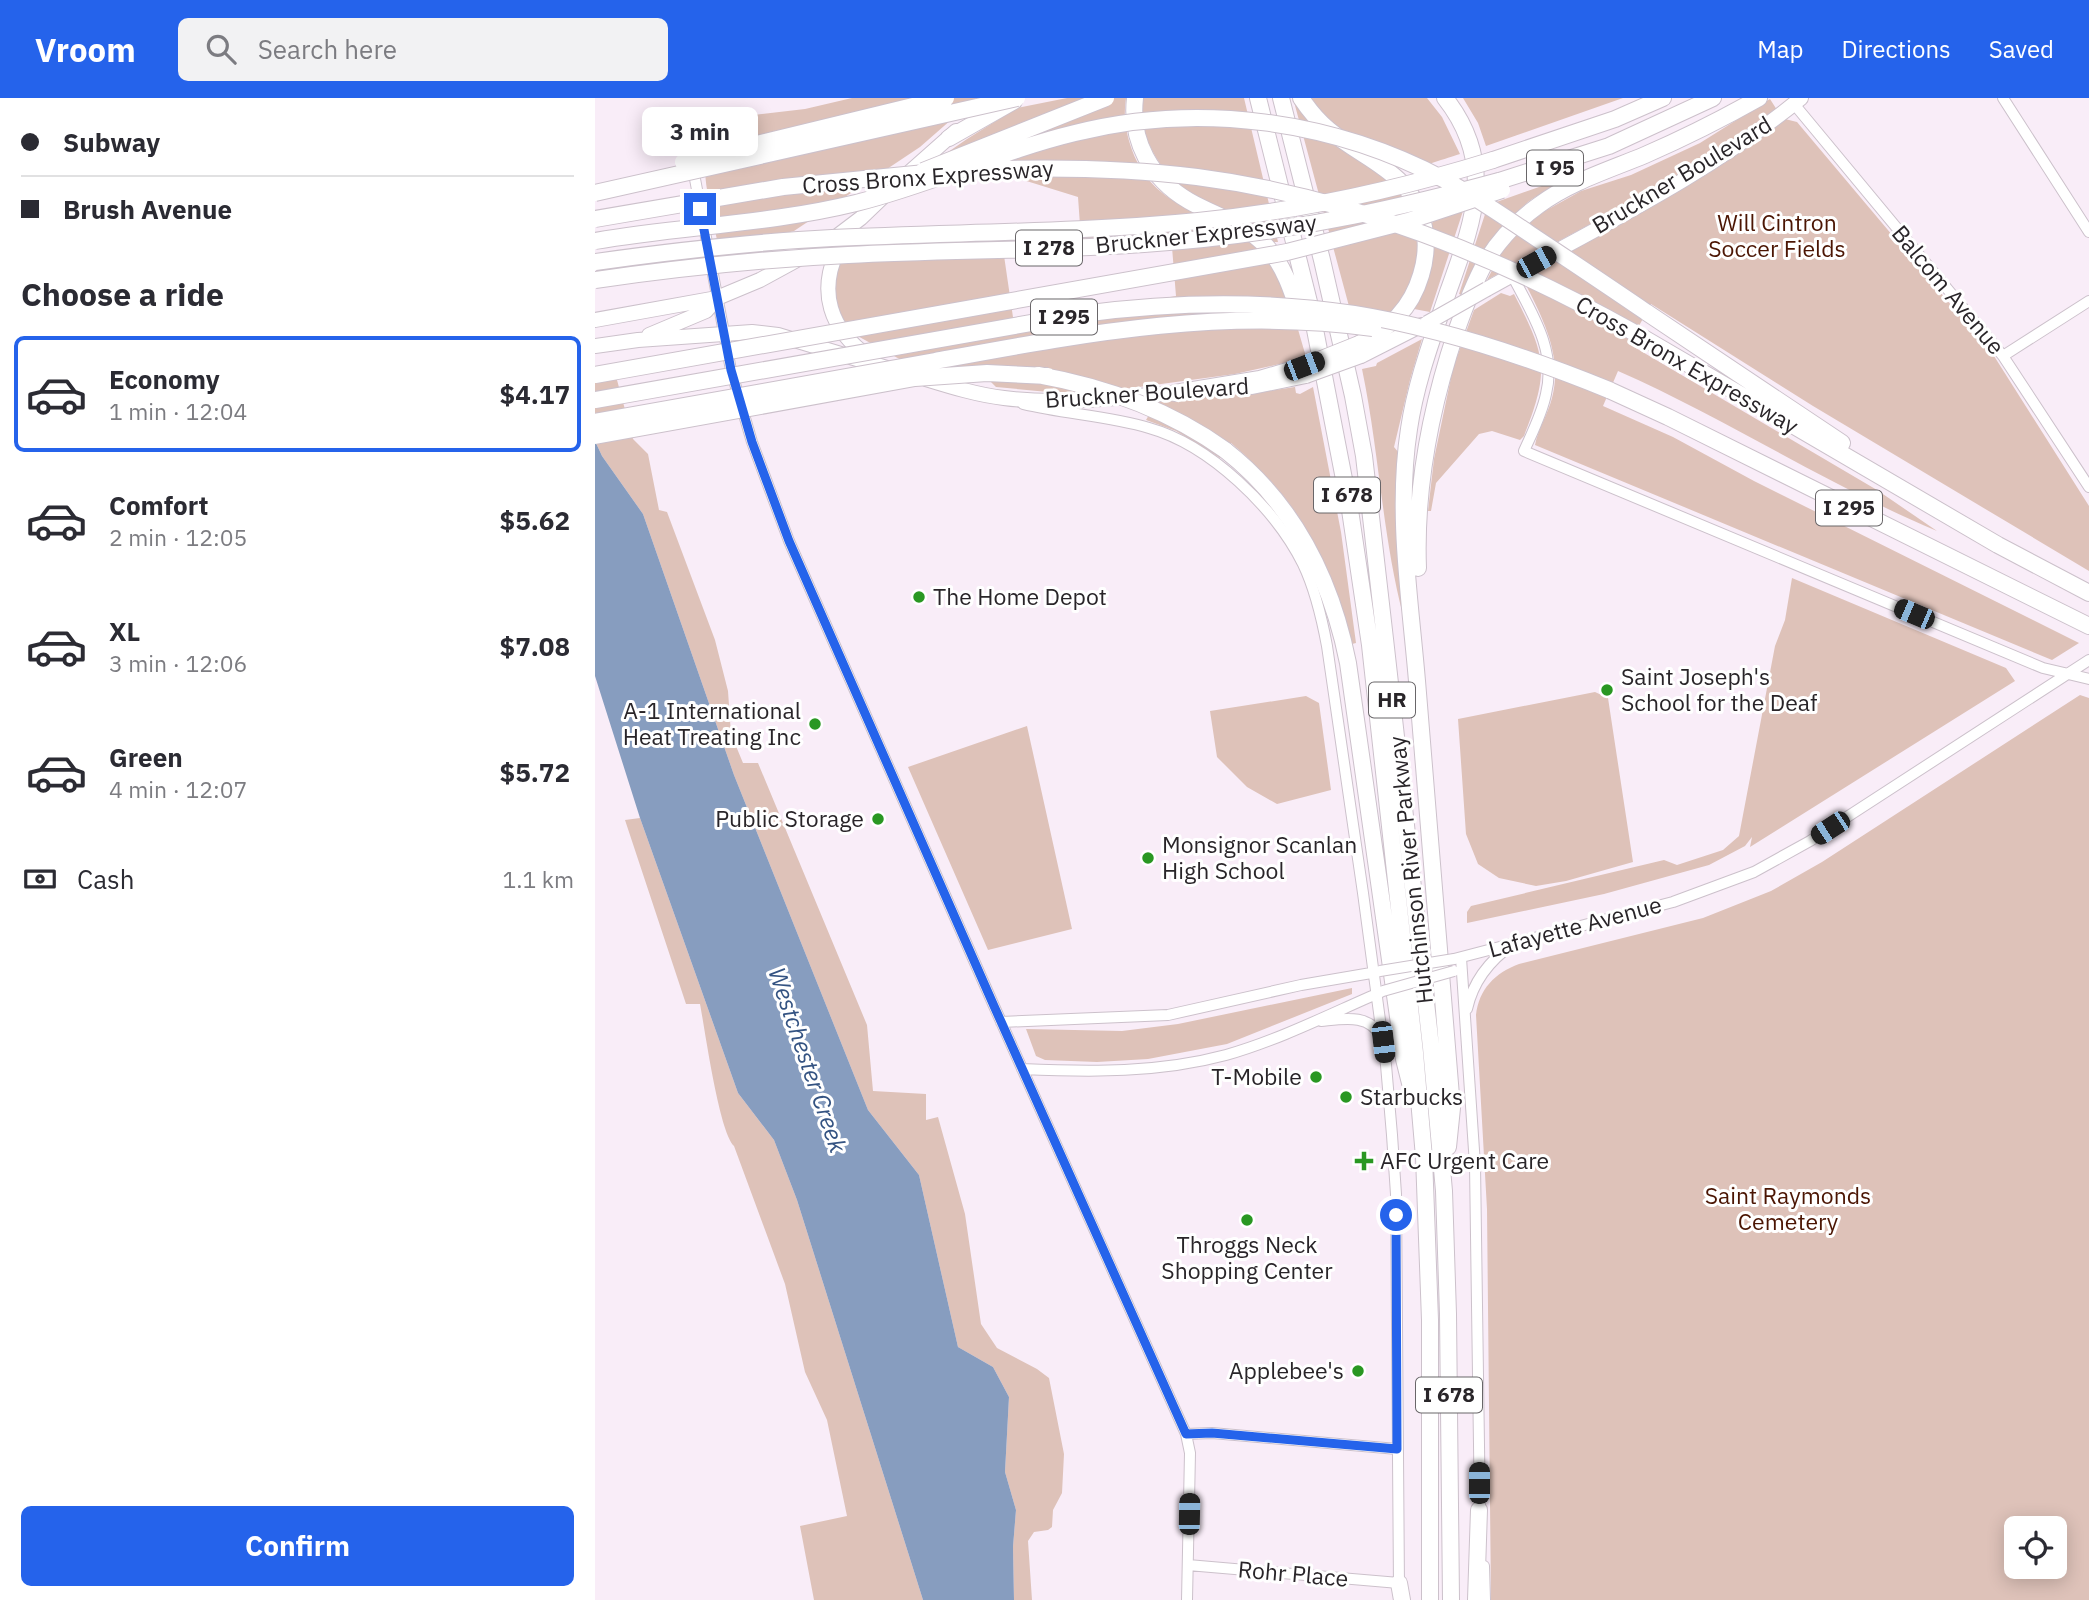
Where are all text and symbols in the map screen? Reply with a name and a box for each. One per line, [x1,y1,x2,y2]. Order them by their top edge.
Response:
search box [178,18,668,81]
text: Vroom [35,28,136,71]
icon: search [202,30,240,68]
text: Search here [258,32,397,66]
text: Map [1757,33,1803,65]
text: Directions [1841,33,1951,65]
text: Saved [1989,33,2054,65]
callout: 3 min [642,108,758,156]
street label: Bruckner Boulevard [1586,109,1777,240]
text: 3 min [670,116,730,146]
text: Subway [63,125,160,159]
road number: I 95 [1527,150,1583,186]
street label: Cross Bronx Expressway [801,152,1055,200]
text: Brush Avenue [63,192,232,226]
route end [684,193,716,225]
street label: Bruckner Expressway [1094,206,1319,260]
park label: Will Cintron Soccer Fields [1708,207,1846,263]
street label: Balcom Avenue [1886,218,2012,360]
road number: I 278 [1016,230,1082,266]
car [1513,243,1560,281]
text: Choose a ride [21,273,224,315]
street label: Cross Bronx Expressway [1571,288,1805,440]
road number: I 295 [1031,300,1097,334]
car [1281,349,1328,383]
text: Economy [109,362,220,396]
icon: car [25,363,88,426]
street label: Bruckner Boulevard [1044,370,1250,414]
text: $4.17 [500,377,570,411]
text: 1 min · 12:04 [109,396,247,426]
road number: I 678 [1314,478,1380,512]
text: Comfort [109,488,208,522]
icon: car [25,489,88,552]
road number: I 295 [1816,490,1882,526]
text: $5.62 [500,503,570,537]
text: 2 min · 12:05 [109,522,247,552]
place label: The Home Depot [933,581,1107,611]
marker: The Home Depot [911,589,927,605]
car [1891,596,1938,632]
text: XL [109,614,140,648]
icon: car [25,615,88,678]
text: $7.08 [500,629,570,663]
text: 3 min · 12:06 [109,648,247,678]
place label: Saint Joseph's School for the Deaf [1621,661,1818,717]
road number: HR [1369,682,1415,718]
marker: Saint Joseph's School for the Deaf [1599,682,1615,698]
place label: A-1 International Heat Treating Inc [623,695,801,751]
marker: A-1 International Heat Treating Inc [807,716,823,732]
street label: Hutchinson River Parkway [1381,734,1439,1005]
text: Green [109,740,183,774]
icon: car [25,741,88,804]
text: $5.72 [500,755,570,789]
text: 4 min · 12:07 [109,774,247,804]
place label: Public Storage [715,803,864,833]
car [1807,808,1854,848]
marker: Public Storage [870,811,886,827]
place label: Monsignor Scanlan High School [1162,829,1357,885]
marker: Monsignor Scanlan High School [1140,850,1156,866]
icon: cash [21,860,59,898]
text: Cash [77,862,134,896]
text: 1.1 km [503,864,574,894]
street label: Lafayette Avenue [1485,888,1665,964]
water label: Westchester Creek [761,963,855,1157]
car [1371,1020,1396,1064]
place label: T-Mobile [1211,1061,1302,1091]
marker: T-Mobile [1308,1069,1324,1085]
place label: Starbucks [1360,1081,1463,1111]
marker: Starbucks [1338,1089,1354,1105]
place label: AFC Urgent Care [1380,1145,1549,1175]
marker: AFC Urgent Care [1354,1151,1374,1171]
park label: Saint Raymonds Cemetery [1705,1180,1871,1236]
route start [1380,1199,1412,1231]
marker: Throggs Neck Shopping Center [1239,1212,1255,1228]
place label: Throggs Neck Shopping Center [1161,1229,1333,1285]
place label: Applebee's [1229,1355,1344,1385]
marker: Applebee's [1350,1363,1366,1379]
road number: I 678 [1416,1378,1482,1412]
car [1469,1462,1490,1504]
car [1179,1493,1200,1535]
button: Confirm [21,1506,574,1586]
map controls [2004,1516,2067,1579]
button: locate [2004,1516,2067,1579]
street label: Rohr Place [1237,1553,1350,1593]

